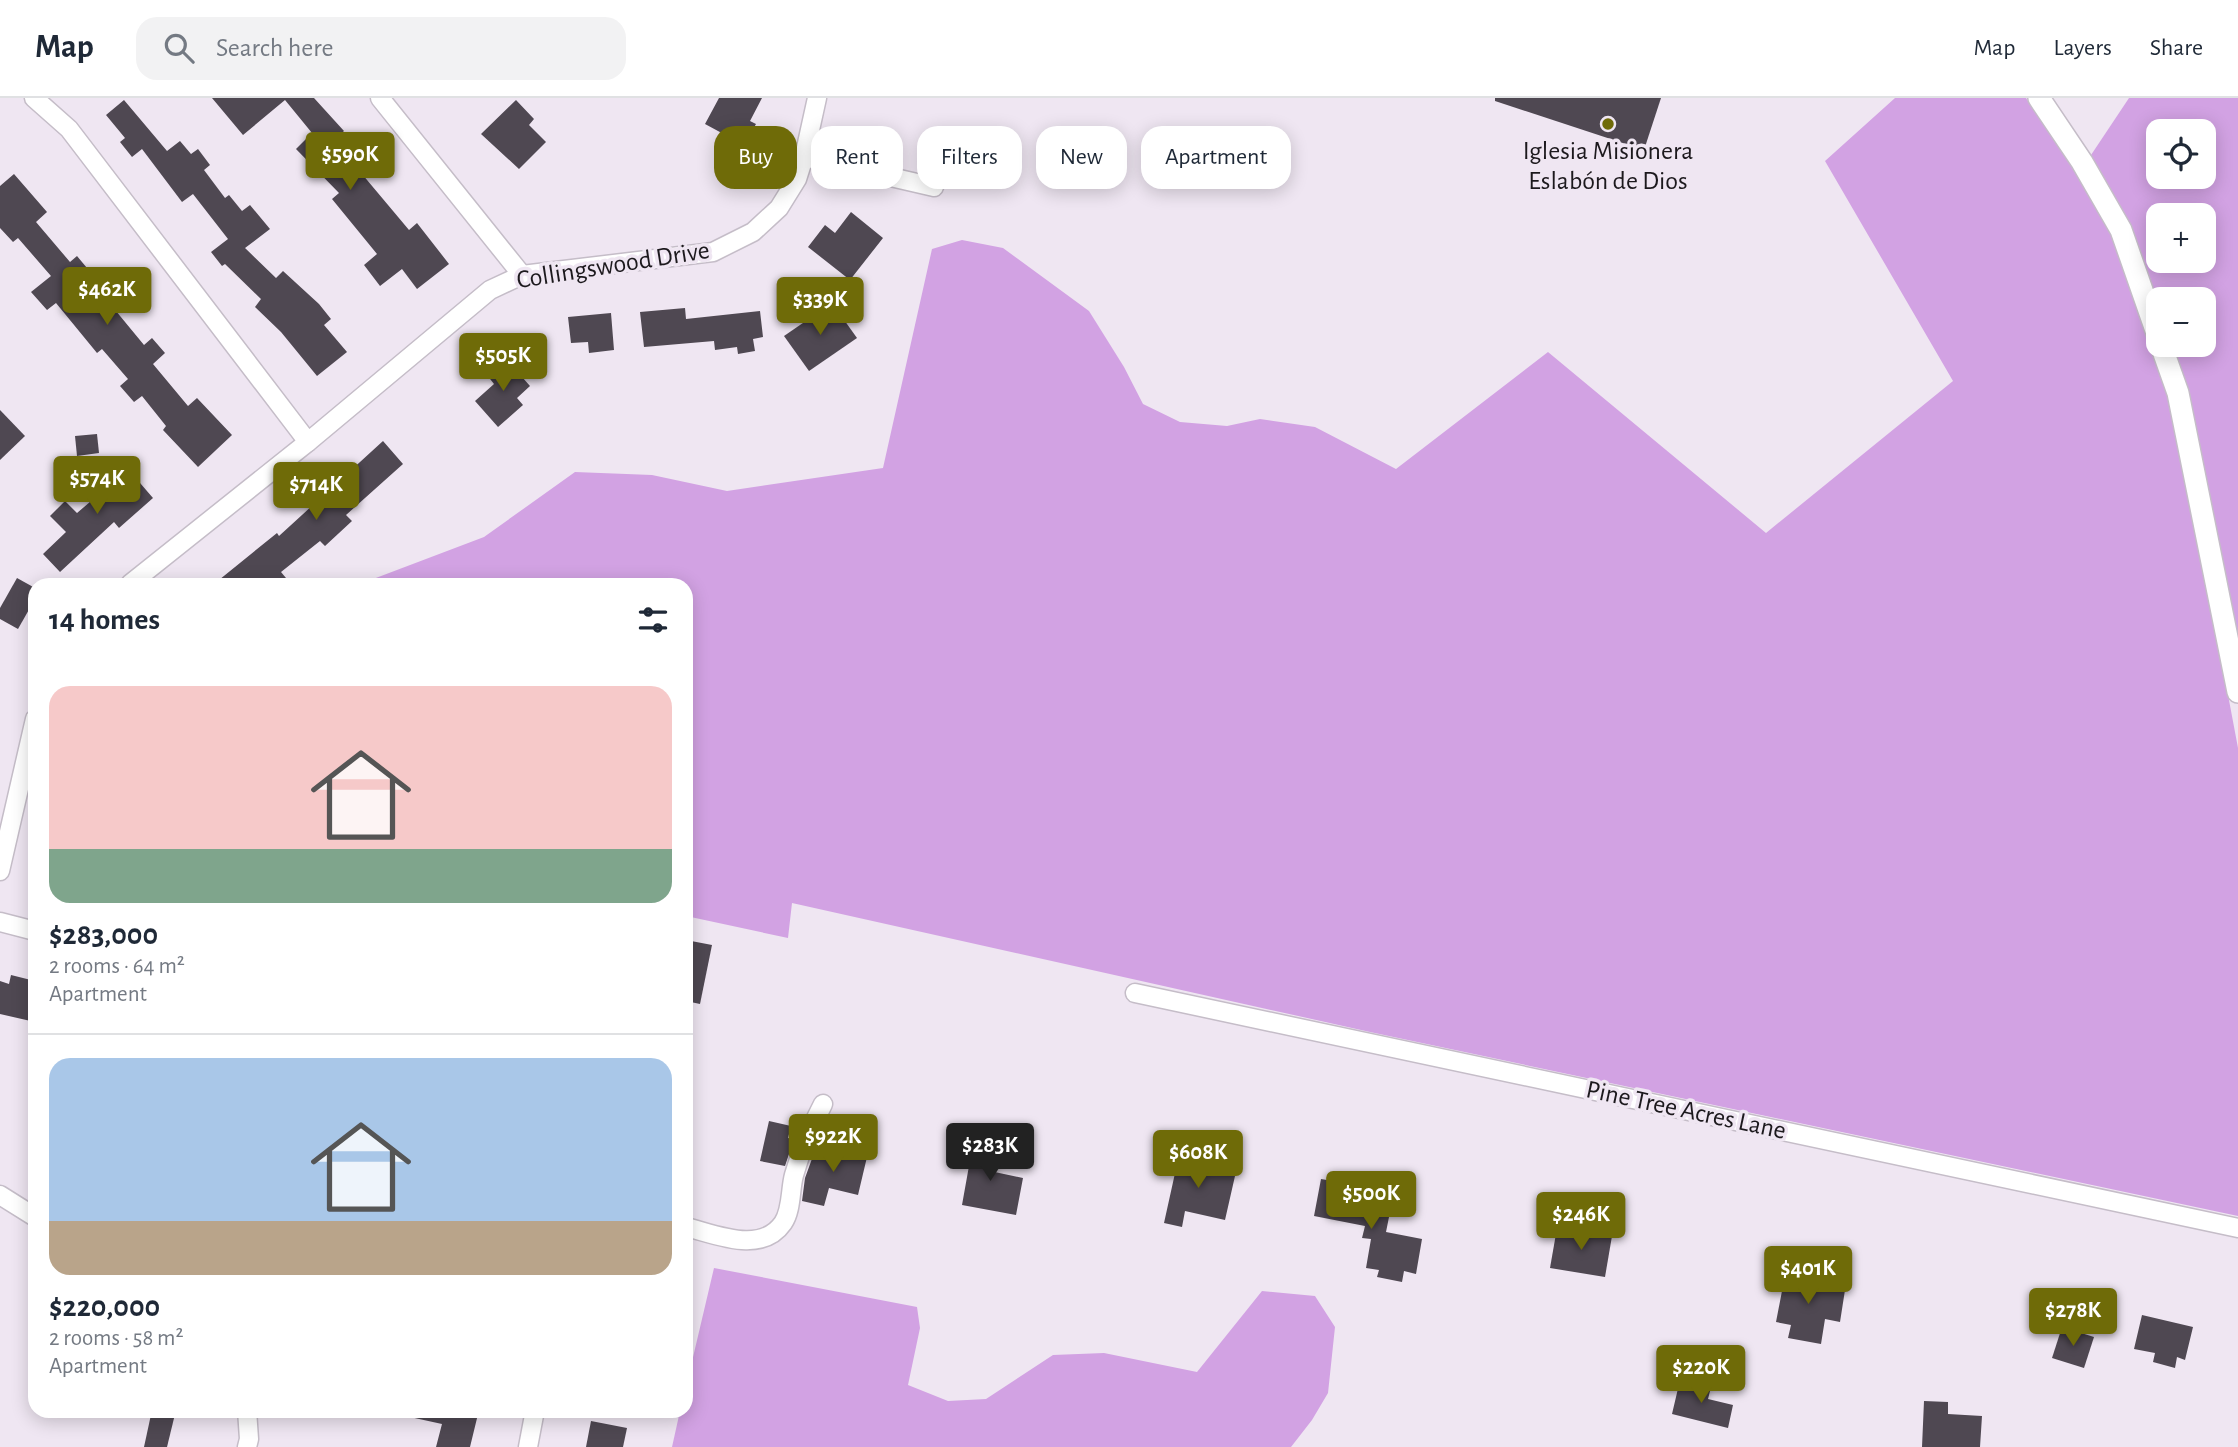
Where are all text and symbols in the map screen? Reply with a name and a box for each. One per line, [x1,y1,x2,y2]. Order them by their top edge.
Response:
search box [136,17,626,80]
icon: search [160,29,198,67]
text: Map [35,31,94,64]
text: Search here [216,35,334,61]
text: Map [1973,36,2015,60]
text: Layers [2053,36,2112,60]
text: Share [2150,36,2203,60]
marker: Iglesia Misionera Eslabón de Dios [1600,116,1616,132]
map controls [2146,119,2216,357]
button: locate [2146,119,2216,189]
chip: Buy [714,126,797,189]
chip: Rent [811,126,903,189]
chip: Filters [917,126,1022,189]
chip: New [1036,126,1127,189]
chip: Apartment [1141,126,1291,189]
pin: $590K [301,132,399,192]
place label: Iglesia Misionera Eslabón de Dios [1523,138,1693,194]
text: $590K [322,143,378,166]
button: + [2146,203,2216,273]
street label: Collingswood Drive [515,237,711,293]
pin: $462K [58,268,156,327]
text: $462K [78,278,136,301]
pin: $339K [771,278,869,337]
button: − [2146,287,2216,357]
text: $339K [793,288,847,311]
pin: $505K [454,334,552,393]
text: $505K [475,344,531,367]
pin: $574K [48,456,146,516]
pin: $714K [267,462,365,522]
text: $574K [69,467,125,490]
text: $714K [289,473,343,496]
icon: filters [634,601,672,639]
text: 14 homes [49,605,160,635]
icon: home [298,732,424,858]
text: $283,000 [49,920,158,950]
text: 2 rooms · 64 m² [49,955,185,978]
text: Apartment [49,983,147,1006]
street label: Pine Tree Acres Lane [1584,1076,1788,1144]
icon: home [298,1104,424,1230]
pin: $922K [784,1114,882,1174]
pin: $283K [941,1124,1039,1183]
text: $922K [805,1125,861,1148]
pin: $608K [1149,1130,1247,1190]
text: $283K [962,1134,1018,1157]
text: $608K [1169,1141,1227,1164]
pin: $500K [1322,1172,1420,1231]
text: $500K [1342,1182,1400,1205]
pin: $246K [1532,1192,1630,1252]
text: $246K [1552,1203,1610,1226]
pin: $401K [1759,1246,1857,1306]
text: $401K [1780,1257,1836,1280]
pin: $278K [2024,1288,2122,1348]
text: $220,000 [49,1292,160,1322]
text: $278K [2045,1299,2101,1322]
text: 2 rooms · 58 m² [49,1327,184,1350]
pin: $220K [1652,1346,1750,1405]
text: Apartment [49,1355,147,1378]
text: $220K [1672,1356,1730,1379]

